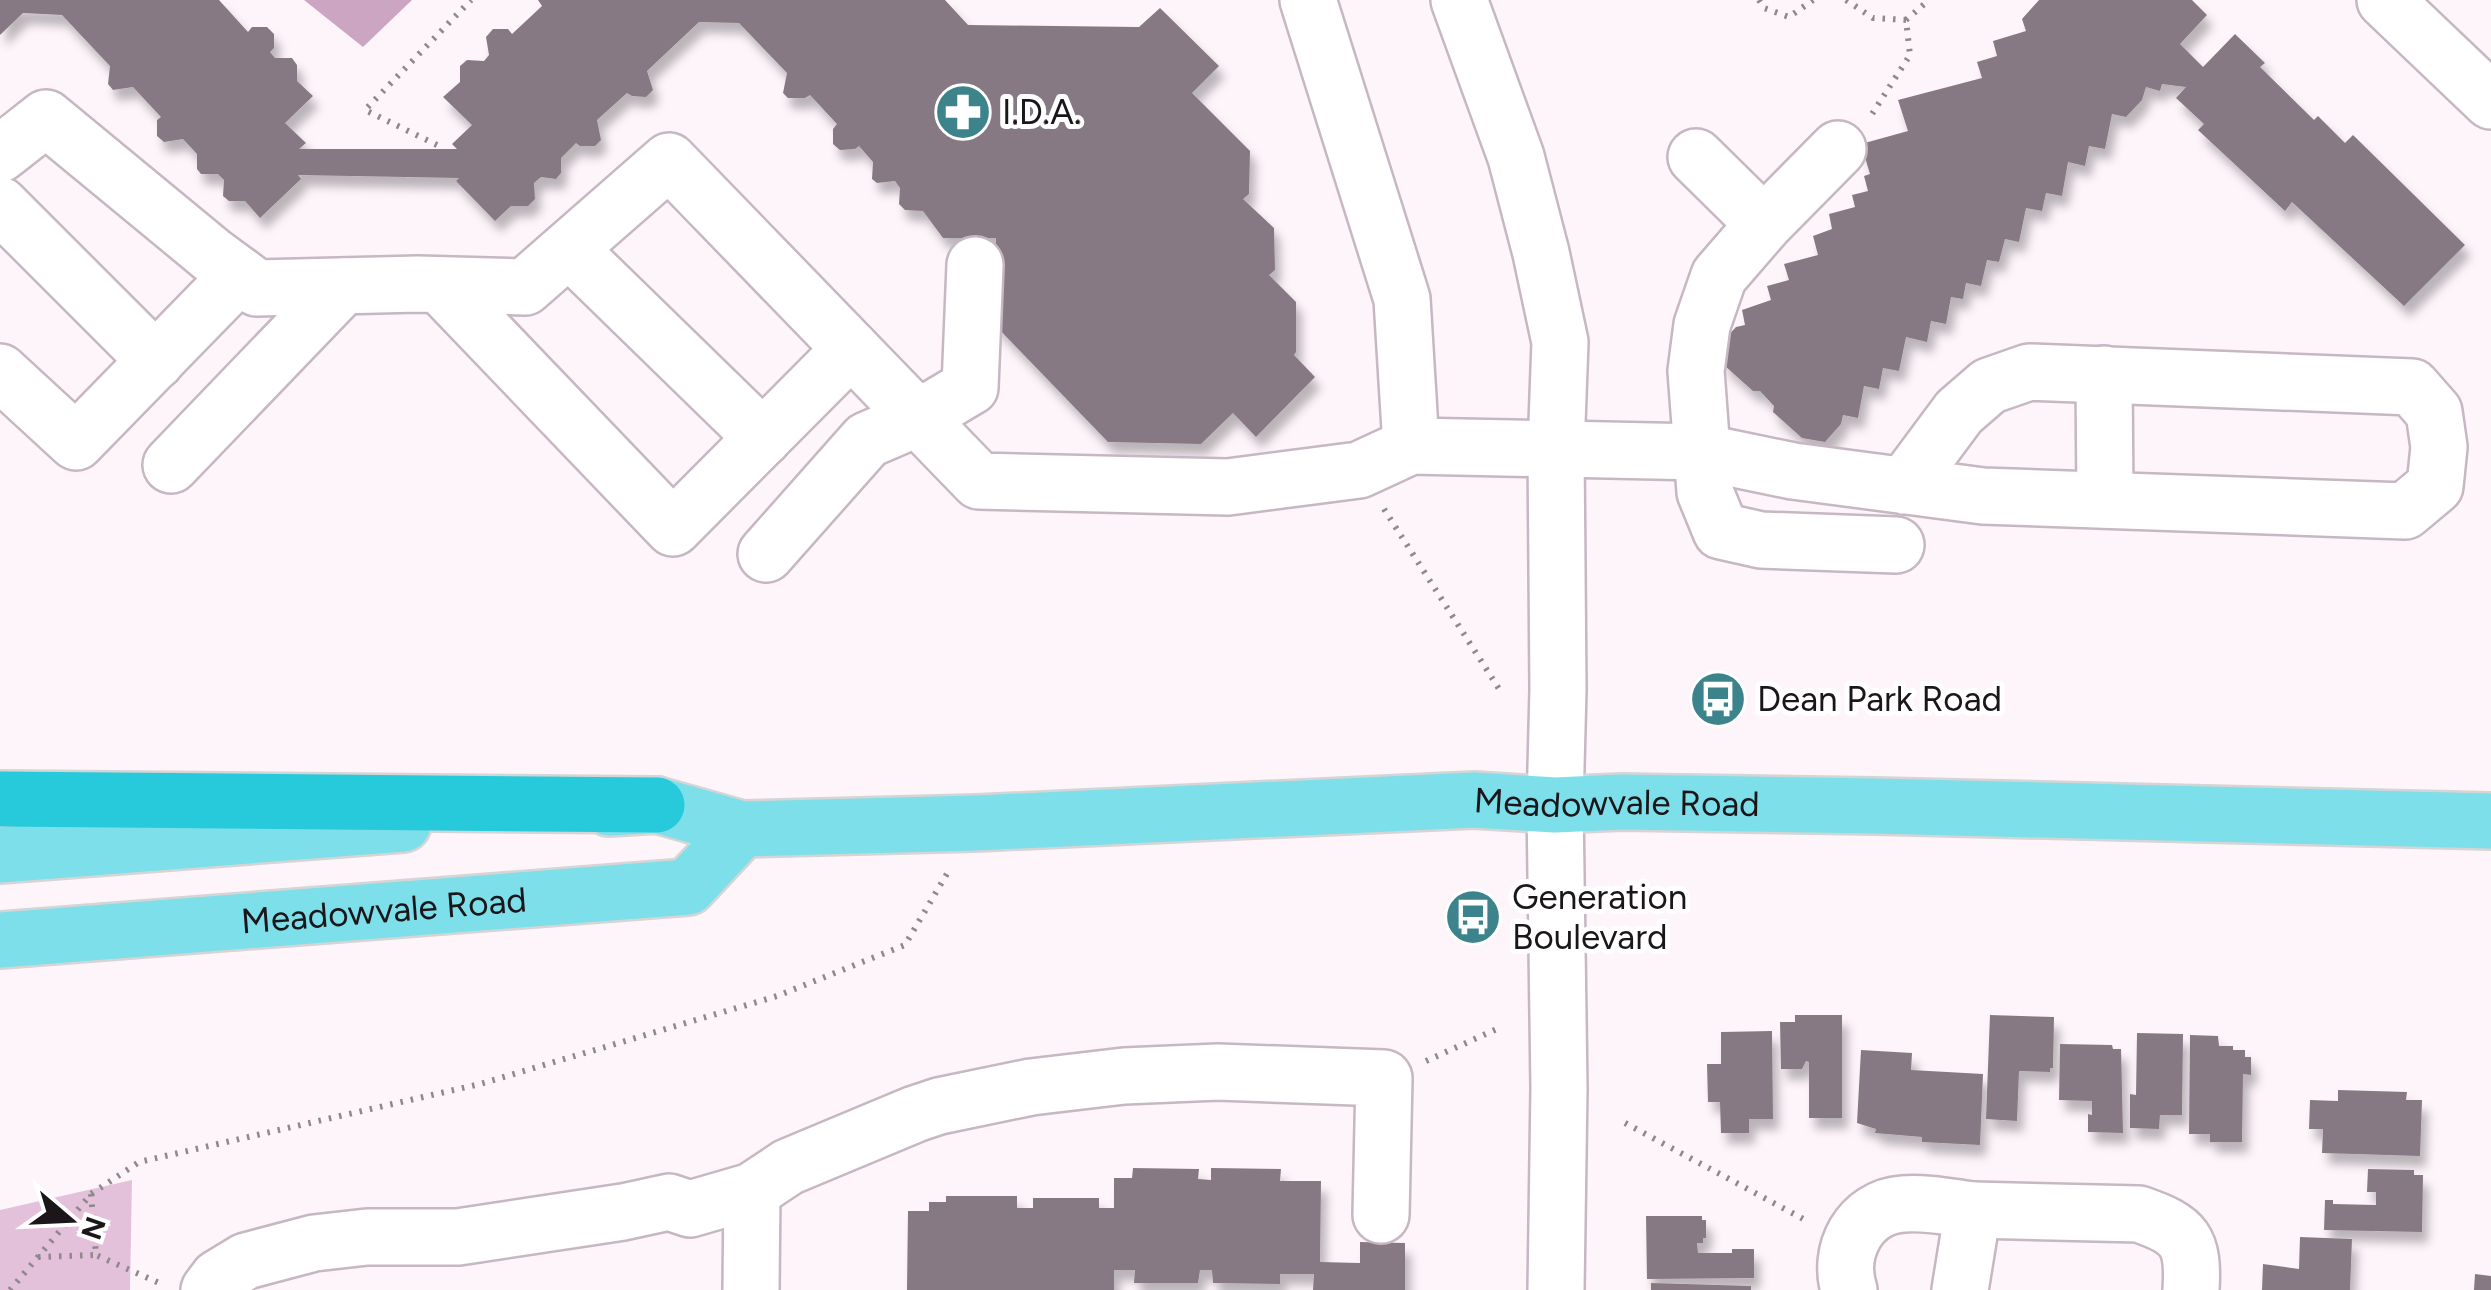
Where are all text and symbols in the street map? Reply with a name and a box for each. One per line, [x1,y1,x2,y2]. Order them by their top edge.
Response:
pharmacy icon: I.D.A. [933,82,993,142]
place label: I.D.A. [1002,91,1081,133]
bus stop icon: Dean Park Road [1688,669,1748,729]
place label: Dean Park Road [1757,678,2002,720]
street label: Meadowvale Road [1473,779,1760,826]
place label: Generation Boulevard [1512,876,1687,958]
street label: Meadowvale Road [240,879,528,942]
bus stop icon: Generation Boulevard [1443,887,1503,947]
north arrow [20,1170,120,1270]
text: N [74,1212,113,1244]

